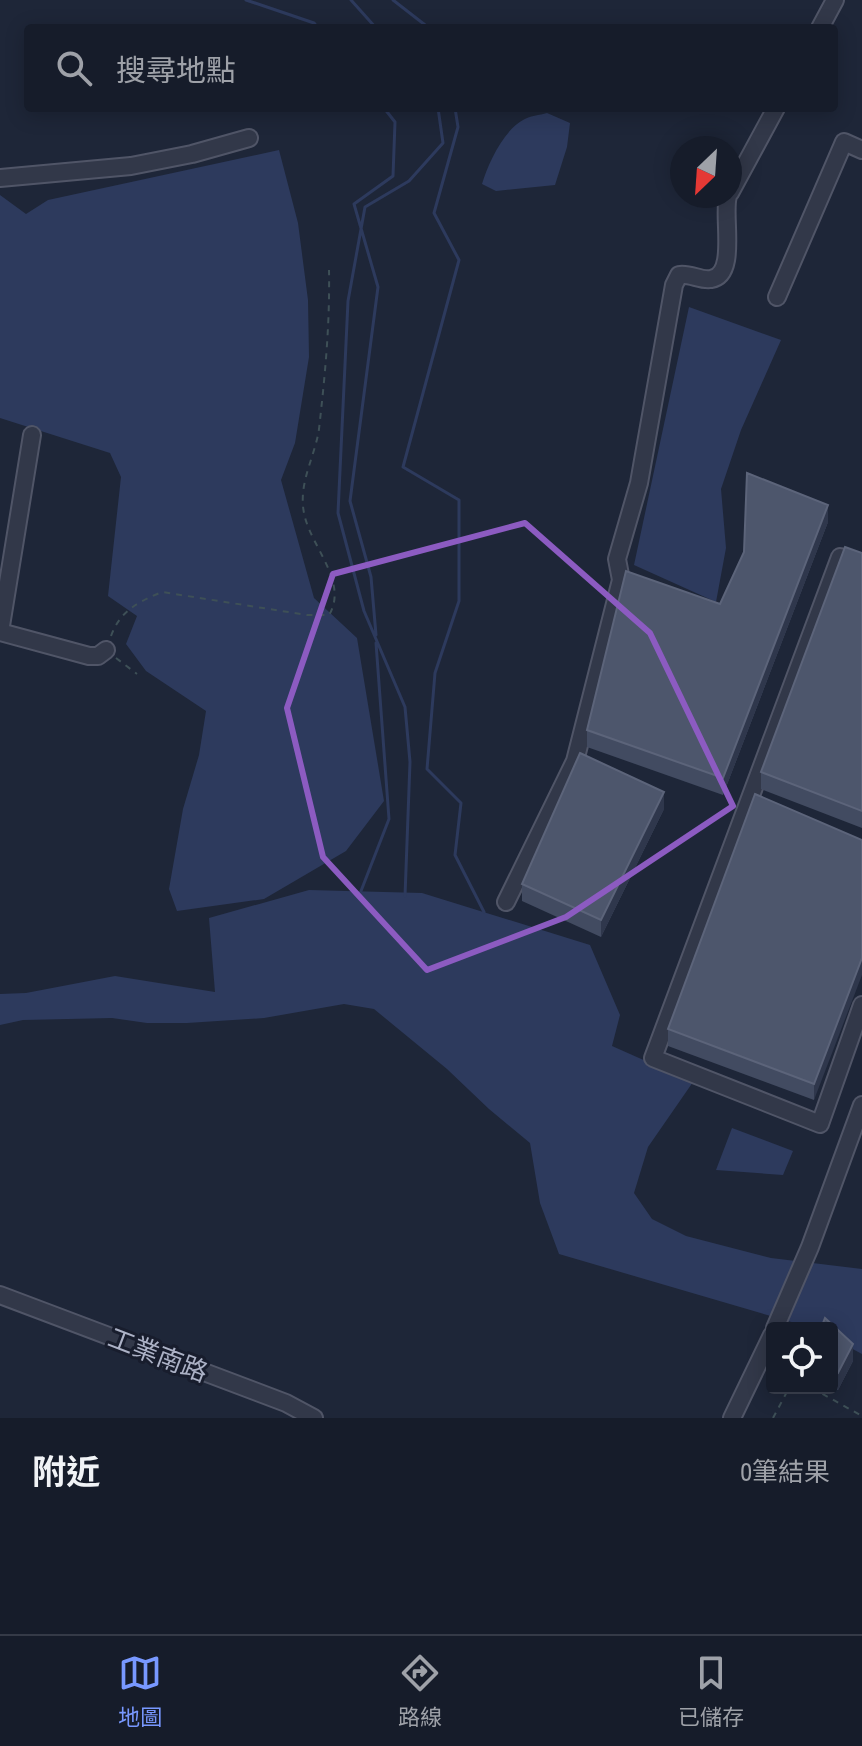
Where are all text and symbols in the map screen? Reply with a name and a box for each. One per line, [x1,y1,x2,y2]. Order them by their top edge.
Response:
search box [24,24,838,112]
icon: search [52,46,96,90]
text: 搜尋地點 [116,50,236,90]
north arrow [670,136,742,208]
street label: 工業南路 [103,1320,213,1390]
map controls [766,1322,838,1394]
button: locate [766,1322,838,1394]
text: 附近 [32,1449,100,1495]
text: 0筆結果 [740,1454,830,1489]
tab: 地圖 [118,1651,162,1732]
tab: 路線 [398,1651,442,1732]
tab: 已儲存 [678,1651,744,1732]

